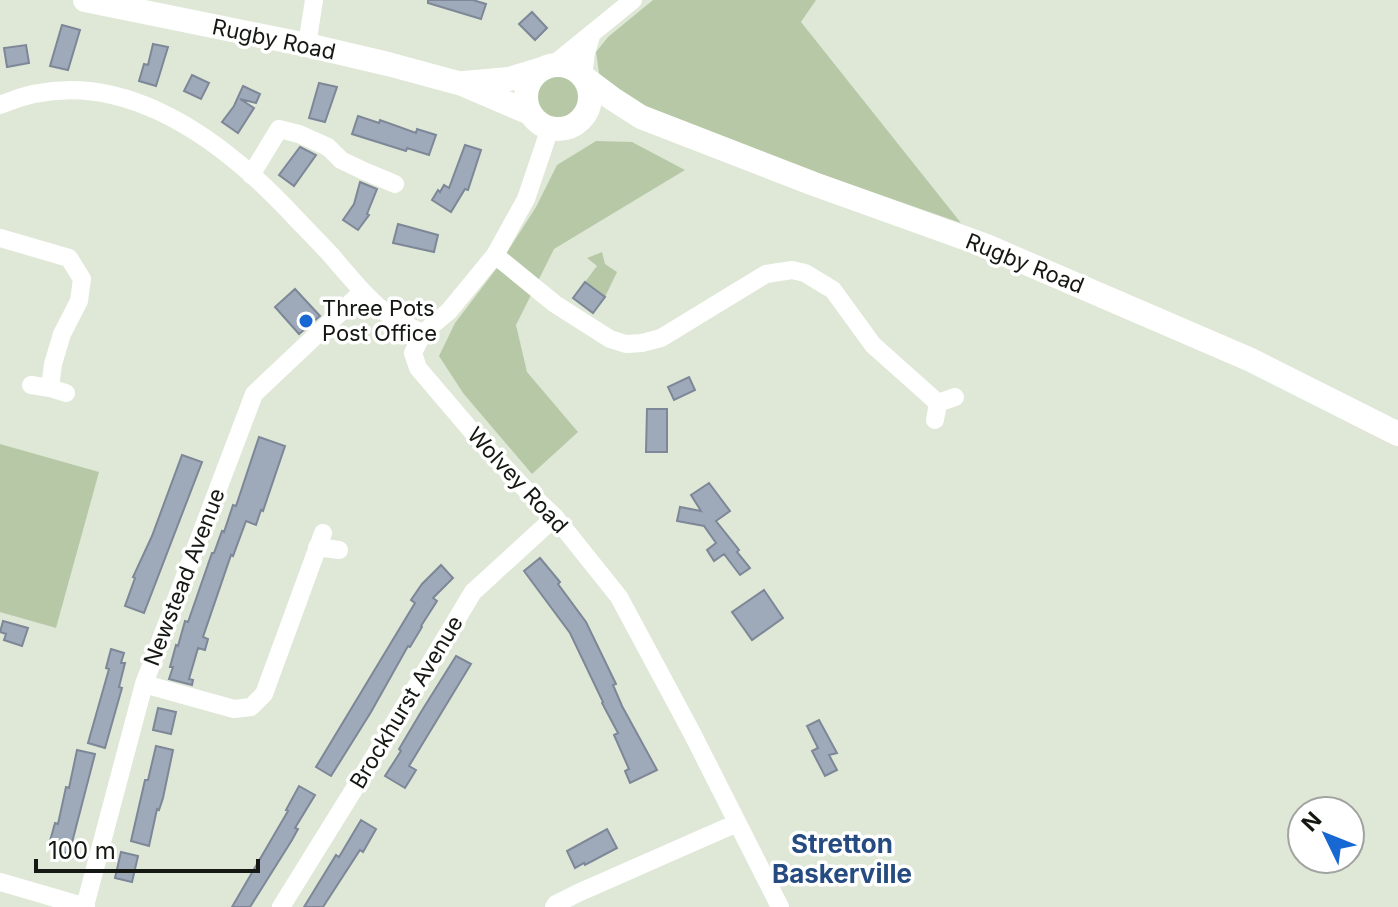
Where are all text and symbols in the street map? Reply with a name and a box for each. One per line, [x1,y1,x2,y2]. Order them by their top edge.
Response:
street label: Rugby Road [210,13,338,65]
street label: Rugby Road [962,227,1088,299]
place label: Three Pots Post Office [322,295,437,346]
marker: Three Pots Post Office [297,312,315,330]
street label: Wolvey Road [462,422,574,538]
street label: Newstead Avenue [138,485,230,669]
street label: Brockhurst Avenue [344,611,468,793]
north arrow [1286,795,1366,875]
text: N [1296,806,1327,836]
scale bar [36,823,258,873]
district label: Stretton Baskerville [772,828,912,889]
text: 100 m [48,836,116,865]

